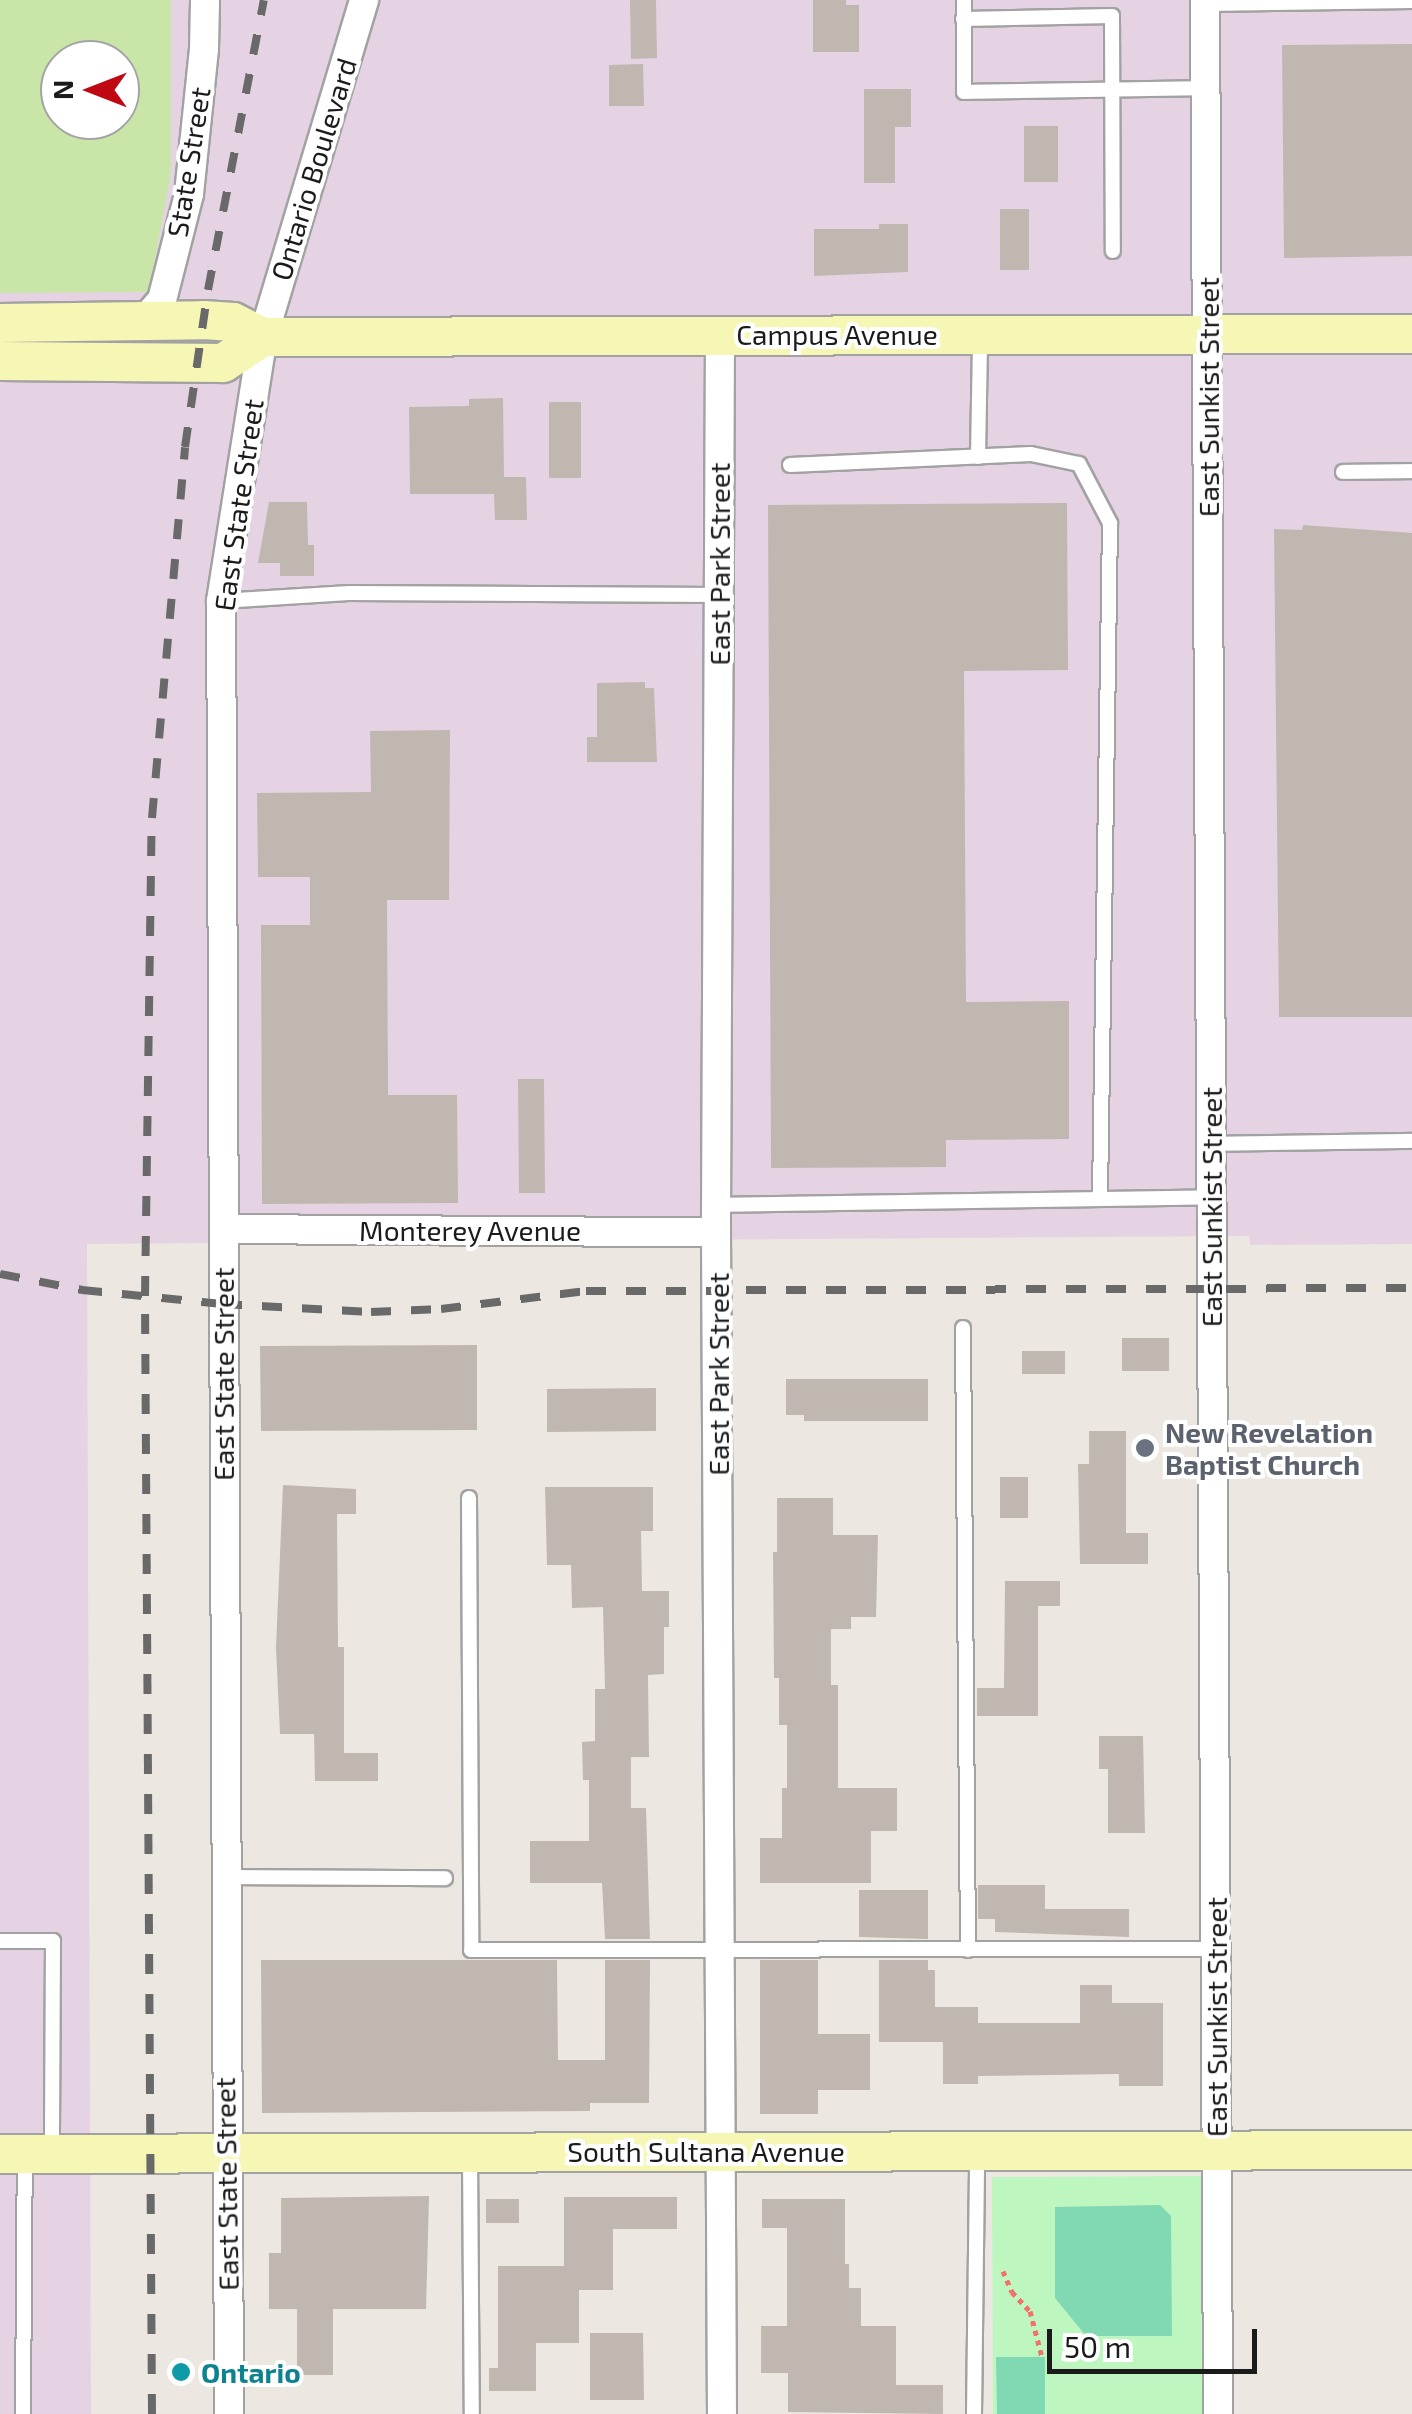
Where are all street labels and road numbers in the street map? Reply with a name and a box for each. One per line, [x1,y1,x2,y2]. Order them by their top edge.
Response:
street label: Ontario Boulevard [263,54,363,284]
street label: State Street [160,85,216,239]
street label: East Sunkist Street [1191,277,1225,517]
street label: Campus Avenue [736,317,938,351]
street label: East State Street [207,397,269,613]
street label: East Park Street [702,462,736,666]
street label: East Sunkist Street [1194,1087,1228,1327]
street label: Monterey Avenue [358,1213,582,1247]
street label: East State Street [206,1267,240,1481]
street label: East Park Street [701,1272,735,1476]
street label: East Sunkist Street [1199,1897,1233,2137]
street label: East State Street [207,2077,245,2291]
street label: South Sultana Avenue [567,2134,845,2168]

